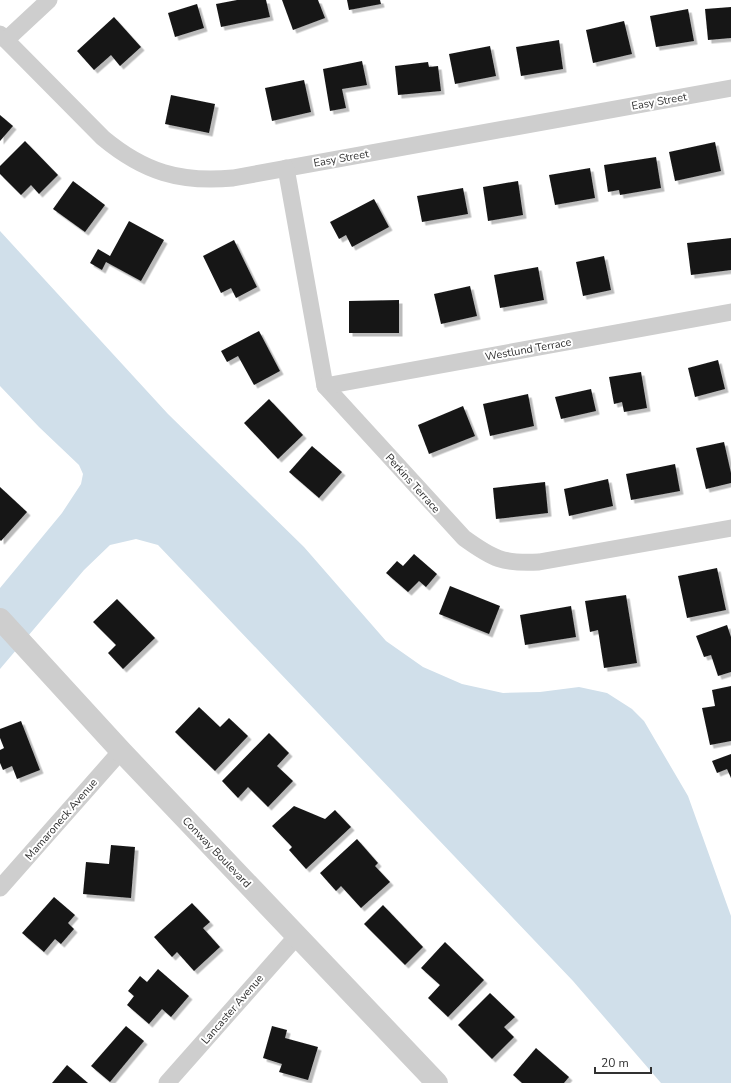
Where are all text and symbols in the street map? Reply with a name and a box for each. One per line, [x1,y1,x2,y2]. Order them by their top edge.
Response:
street label: Easy Street [630,89,688,114]
street label: Easy Street [312,146,370,171]
street label: Westlund Terrace [484,334,573,364]
street label: Perkins Terrace [382,450,443,516]
street label: Mamaroneck Avenue [22,775,101,863]
street label: Conway Boulevard [179,814,254,891]
street label: Lancaster Avenue [198,971,267,1047]
scale bar [595,1049,651,1075]
text: 20 m [601,1055,629,1071]

